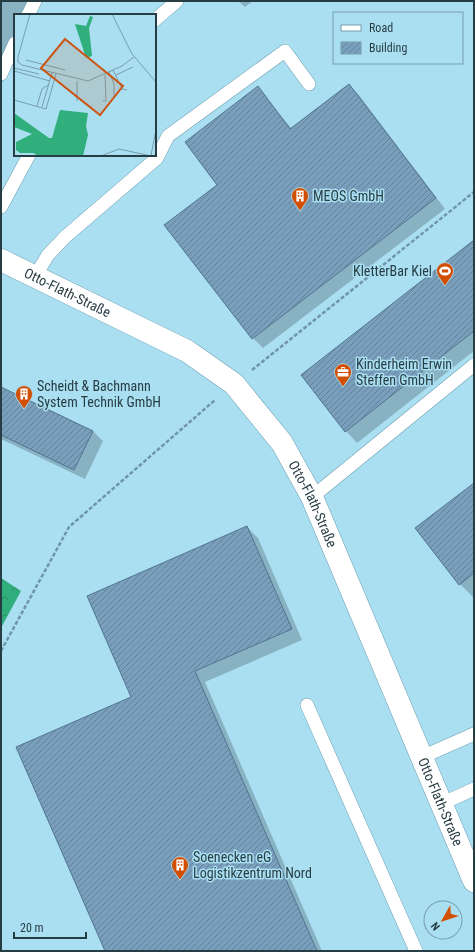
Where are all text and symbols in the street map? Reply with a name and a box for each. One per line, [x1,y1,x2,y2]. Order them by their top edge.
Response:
legend [333,12,463,64]
inset map [14,14,156,156]
text: Road [369,21,393,35]
text: Building [369,41,407,55]
building icon: MEOS GmbH [290,186,310,211]
place label: MEOS GmbH [313,188,384,204]
sports icon: KletterBar Kiel [435,261,455,286]
place label: KletterBar Kiel [353,263,432,279]
street label: Otto-Flath-Straße [22,265,114,321]
place label: Kinderheim Erwin Steffen GmbH [356,356,452,388]
office icon: Kinderheim Erwin Steffen GmbH [333,362,353,387]
place label: Scheidt & Bachmann System Technik GmbH [37,378,161,410]
building icon: Scheidt & Bachmann System Technik GmbH [14,384,34,409]
street label: Otto-Flath-Straße [285,458,340,550]
street label: Otto-Flath-Straße [415,755,466,849]
place label: Soenecken eG Logistikzentrum Nord [193,849,312,881]
building icon: Soenecken eG Logistikzentrum Nord [170,855,190,880]
north arrow [423,900,463,940]
scale bar [14,914,86,940]
text: N [428,919,443,933]
text: 20 m [20,921,44,935]

